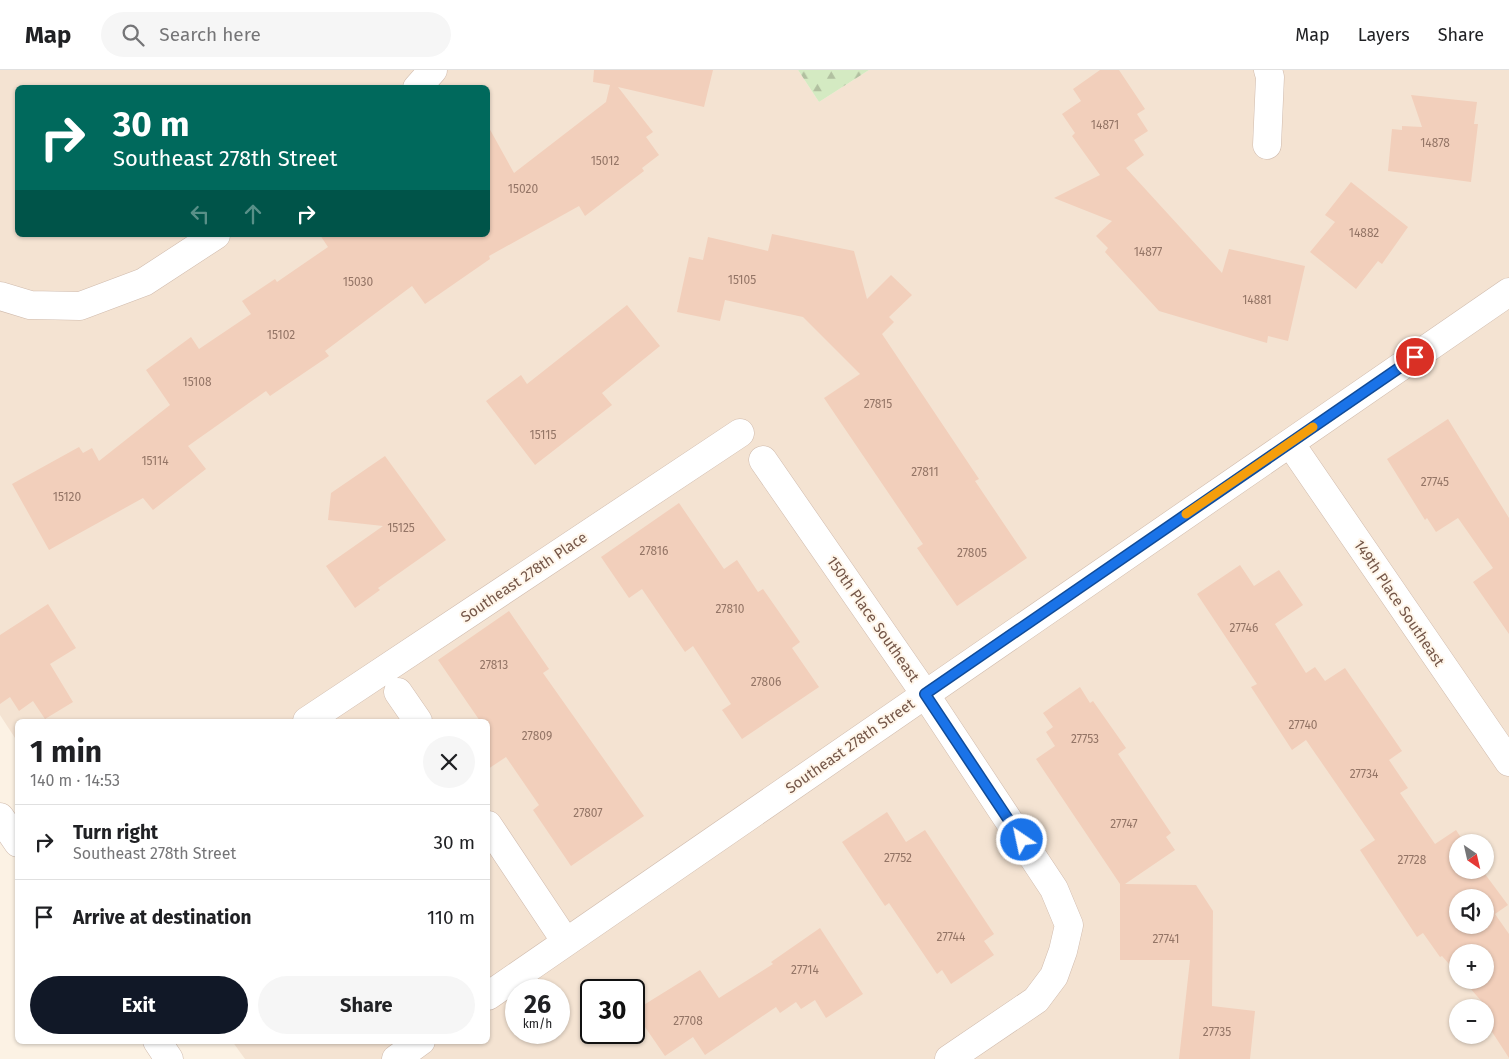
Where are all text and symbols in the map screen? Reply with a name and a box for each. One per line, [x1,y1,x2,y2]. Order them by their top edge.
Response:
search box [101,12,451,57]
text: Map [25,21,71,49]
icon: search [119,21,147,49]
text: Search here [159,23,261,46]
text: Map [1295,24,1330,46]
text: Layers [1358,24,1410,46]
text: Share [1438,24,1484,46]
text: 30 m [113,103,190,145]
icon: right [30,105,95,170]
house number: 14871 [1091,118,1119,132]
house number: 14878 [1420,136,1450,150]
text: Southeast 278th Street [113,145,338,172]
house number: 15012 [591,154,619,168]
house number: 15020 [508,182,538,196]
icon: left [186,200,214,228]
icon: ahead [239,200,267,228]
icon: right [292,200,320,228]
house number: 14882 [1349,226,1379,240]
house number: 14877 [1134,245,1162,259]
house number: 15105 [728,273,756,287]
house number: 15030 [343,275,374,289]
house number: 14881 [1242,293,1272,307]
house number: 15102 [267,328,295,342]
pin [1394,336,1436,378]
icon: arrive [1401,343,1429,371]
house number: 15108 [182,375,212,389]
house number: 27815 [864,397,892,411]
house number: 15115 [530,428,556,442]
house number: 15114 [141,454,169,468]
house number: 27811 [911,465,939,479]
house number: 27745 [1421,475,1449,489]
house number: 15120 [53,490,82,504]
house number: 15125 [387,521,415,535]
street label: Southeast 278th Place [457,528,591,626]
street label: 149th Place Southeast [1350,536,1448,670]
house number: 27816 [640,544,668,558]
house number: 27805 [957,546,987,560]
street label: 150th Place Southeast [823,553,923,686]
house number: 27810 [715,602,745,616]
house number: 27746 [1230,621,1258,635]
house number: 27813 [480,658,508,672]
house number: 27806 [751,675,781,689]
street label: Southeast 278th Street [782,694,918,797]
house number: 27740 [1288,718,1318,732]
house number: 27809 [522,729,552,743]
house number: 27753 [1071,732,1099,746]
text: 1 min [30,734,102,770]
button: close [423,736,475,788]
house number: 27734 [1350,767,1379,781]
text: 140 m · 14:53 [30,771,120,790]
house number: 27807 [573,806,603,820]
position arrow [995,813,1047,865]
house number: 27747 [1110,817,1138,831]
text: Turn right [73,821,158,844]
icon: right [30,828,58,856]
text: 30 m [434,831,475,854]
north arrow [1449,834,1494,879]
map controls [1449,834,1494,1044]
text: Southeast 278th Street [73,844,236,863]
house number: 27752 [884,851,912,865]
house number: 27728 [1398,853,1427,867]
button: sound [1449,889,1494,934]
icon: arrive [30,903,58,931]
text: Arrive at destination [73,906,252,929]
text: 110 m [427,906,475,929]
house number: 27744 [937,930,966,944]
house number: 27741 [1153,932,1179,946]
button: + [1449,944,1494,989]
house number: 27714 [791,963,820,977]
button: Exit [30,976,248,1034]
button: Share [258,976,475,1034]
speed limit sign: 30 [580,979,645,1044]
text: 26 [524,990,551,1020]
button: − [1449,999,1494,1044]
house number: 27708 [673,1014,703,1028]
text: km/h [523,1017,552,1031]
house number: 27735 [1203,1025,1231,1039]

